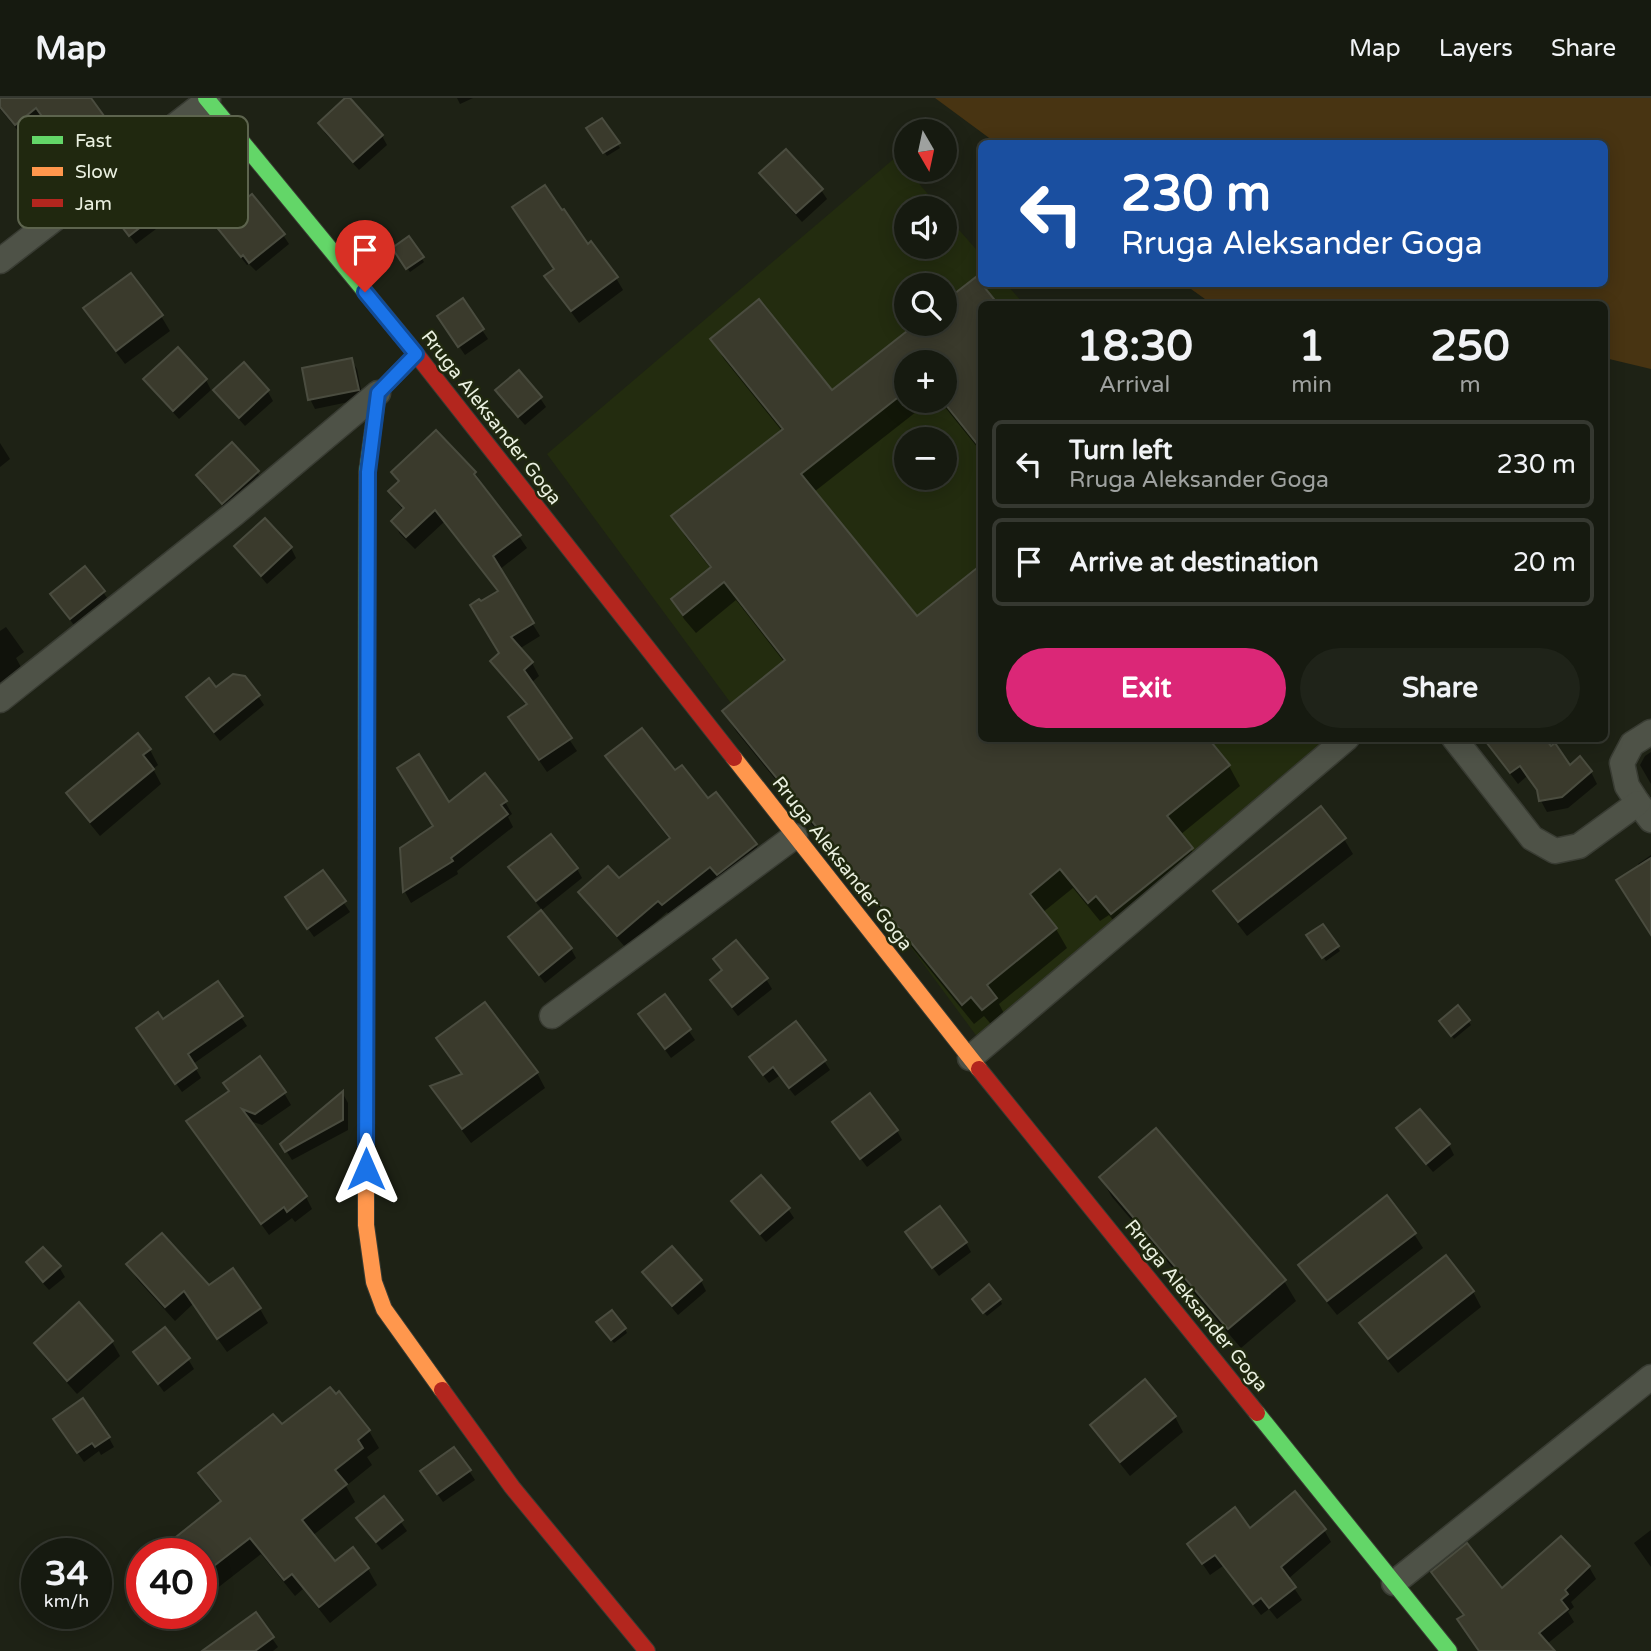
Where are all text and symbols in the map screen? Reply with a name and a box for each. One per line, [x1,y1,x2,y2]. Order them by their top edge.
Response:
text: Map [35,29,106,68]
text: Map [1349,34,1401,63]
text: Layers [1439,34,1513,63]
text: Share [1551,34,1616,63]
legend [18,116,248,228]
north arrow [894,119,957,182]
map controls [894,119,957,490]
text: Fast [75,130,112,152]
text: Slow [75,161,118,183]
text: 230 m [1121,165,1271,224]
icon: left [1006,168,1097,259]
text: Jam [75,193,112,215]
button: sound [894,196,957,259]
pin [335,220,395,292]
text: Rruga Aleksander Goga [1121,225,1483,263]
icon: arrive [346,231,384,269]
button: search [894,273,957,336]
text: 18:30 [1076,321,1193,372]
text: 1 [1298,321,1325,372]
text: 250 [1430,321,1510,372]
street label: Rruga Aleksander Goga [416,326,566,509]
button: + [894,350,957,413]
text: Arrival [1099,371,1170,399]
text: min [1291,371,1332,399]
text: m [1459,371,1481,399]
button: − [894,427,957,490]
text: Turn left [1069,435,1172,466]
icon: left [1010,445,1048,483]
text: 230 m [1496,449,1576,480]
text: Rruga Aleksander Goga [1069,466,1329,494]
icon: arrive [1010,543,1048,581]
text: Arrive at destination [1069,547,1319,578]
text: 20 m [1513,547,1576,578]
button: Exit [1006,648,1286,728]
button: Share [1300,648,1580,728]
street label: Rruga Aleksander Goga [767,772,917,955]
position arrow [329,1132,403,1206]
street label: Rruga Aleksander Goga [1120,1215,1272,1396]
speed limit sign: 40 [126,1538,217,1629]
text: 34 [45,1553,88,1595]
text: km/h [44,1590,89,1612]

